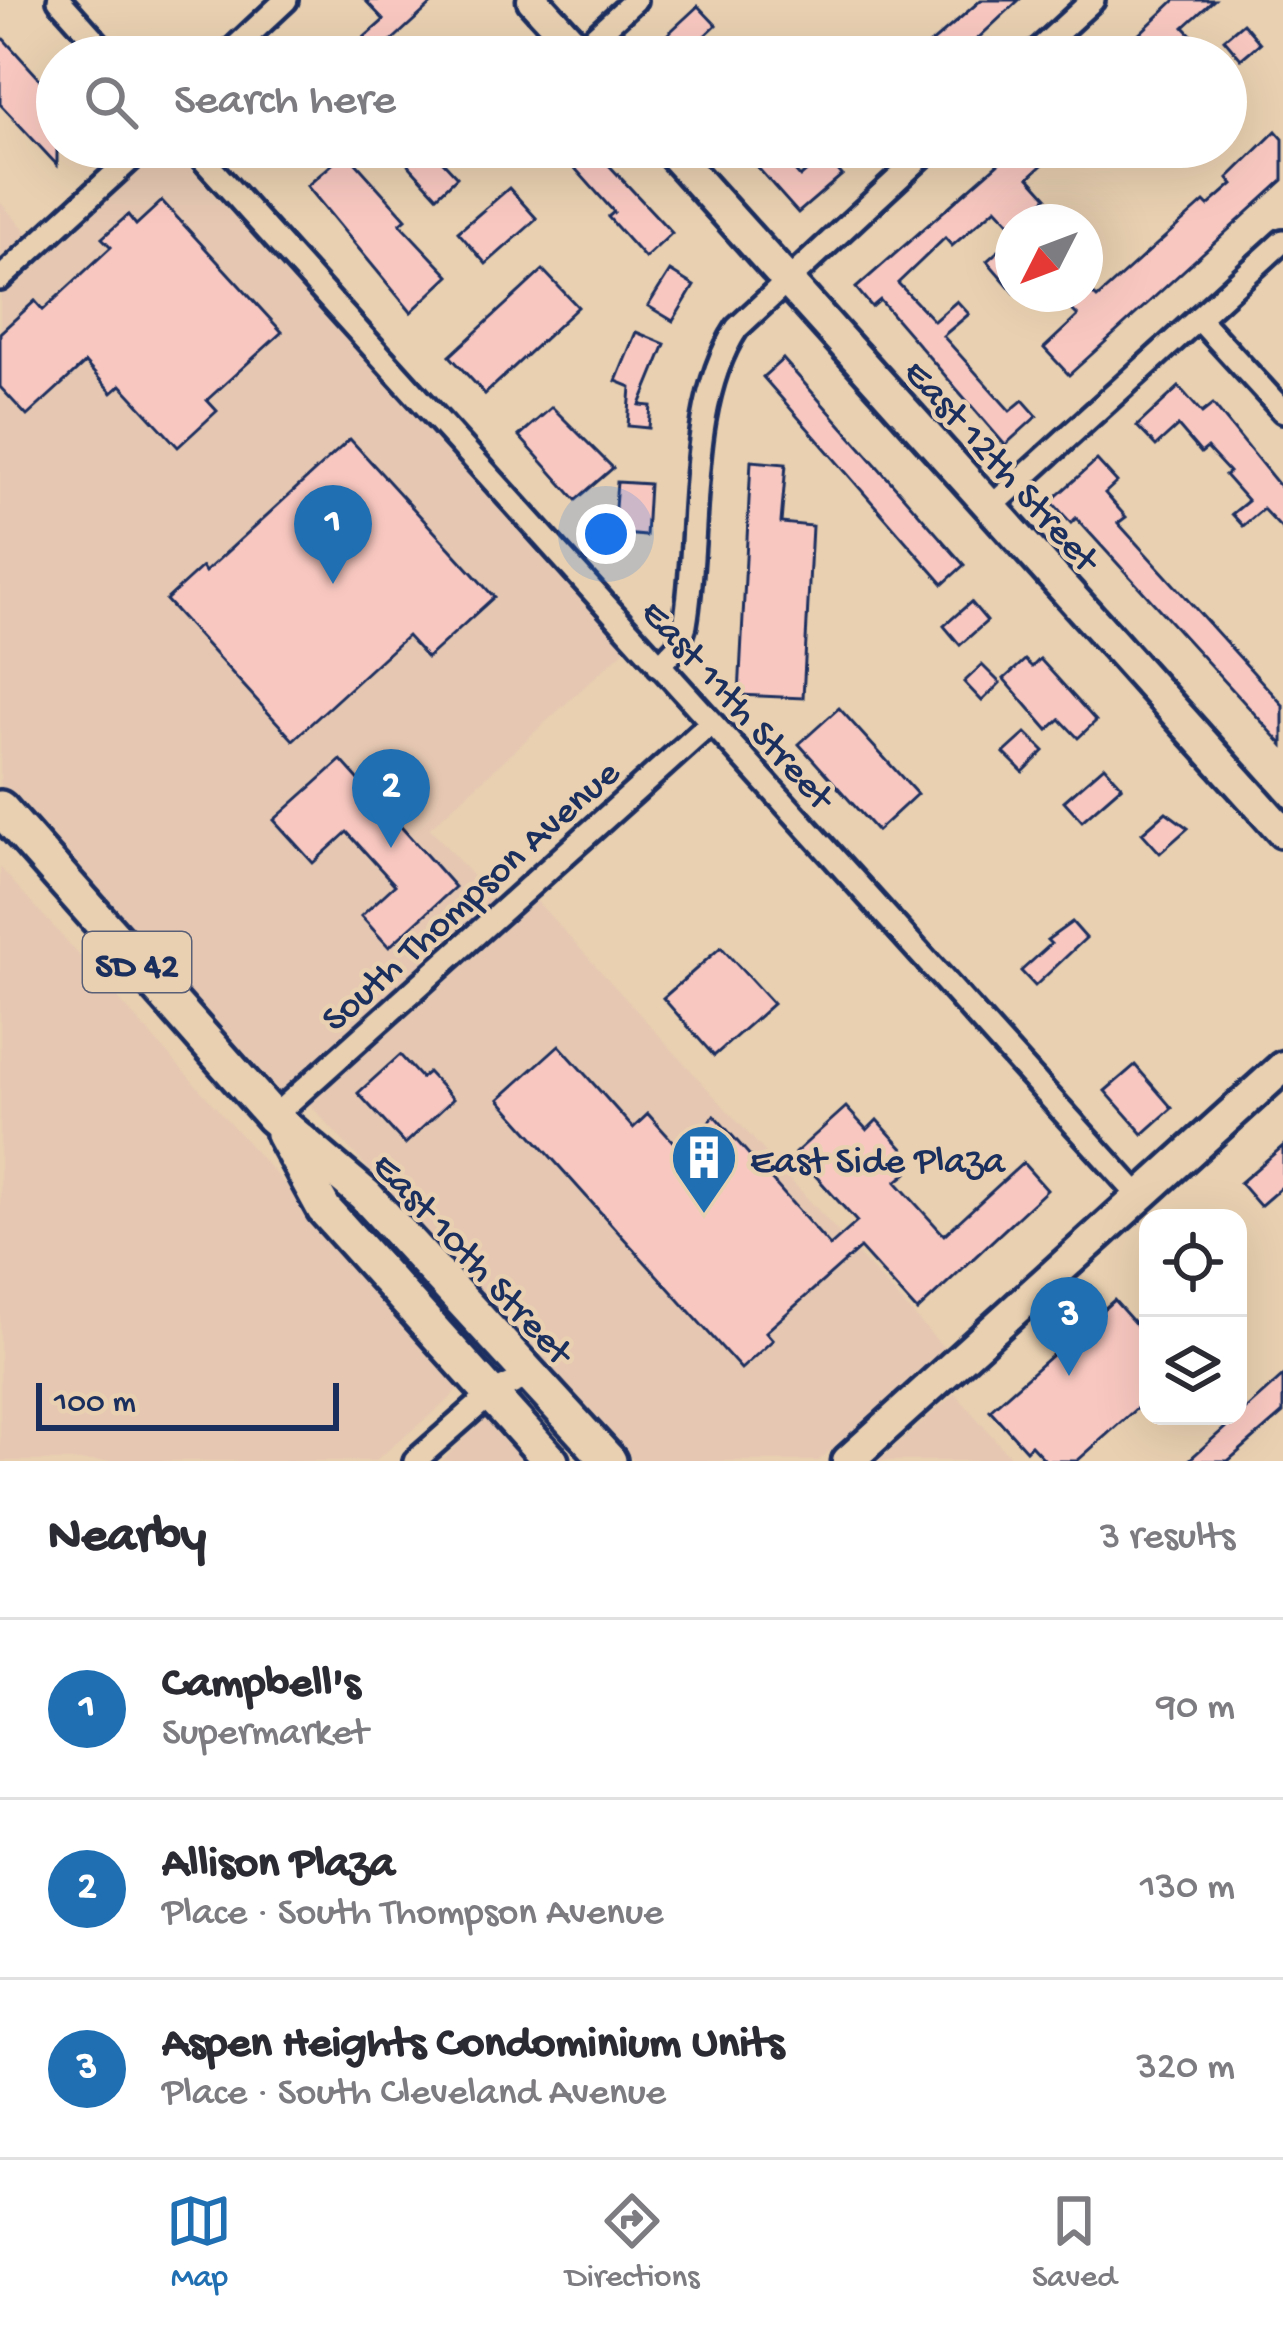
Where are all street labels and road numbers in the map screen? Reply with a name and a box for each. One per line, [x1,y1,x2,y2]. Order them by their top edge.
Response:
street label: East 12th Street [891,352,1108,586]
street label: East 11th Street [628,592,843,824]
street label: South Thompson Avenue [314,752,632,1044]
road number: SD 42 [83,932,191,992]
street label: East 10th Street [360,1145,582,1379]

